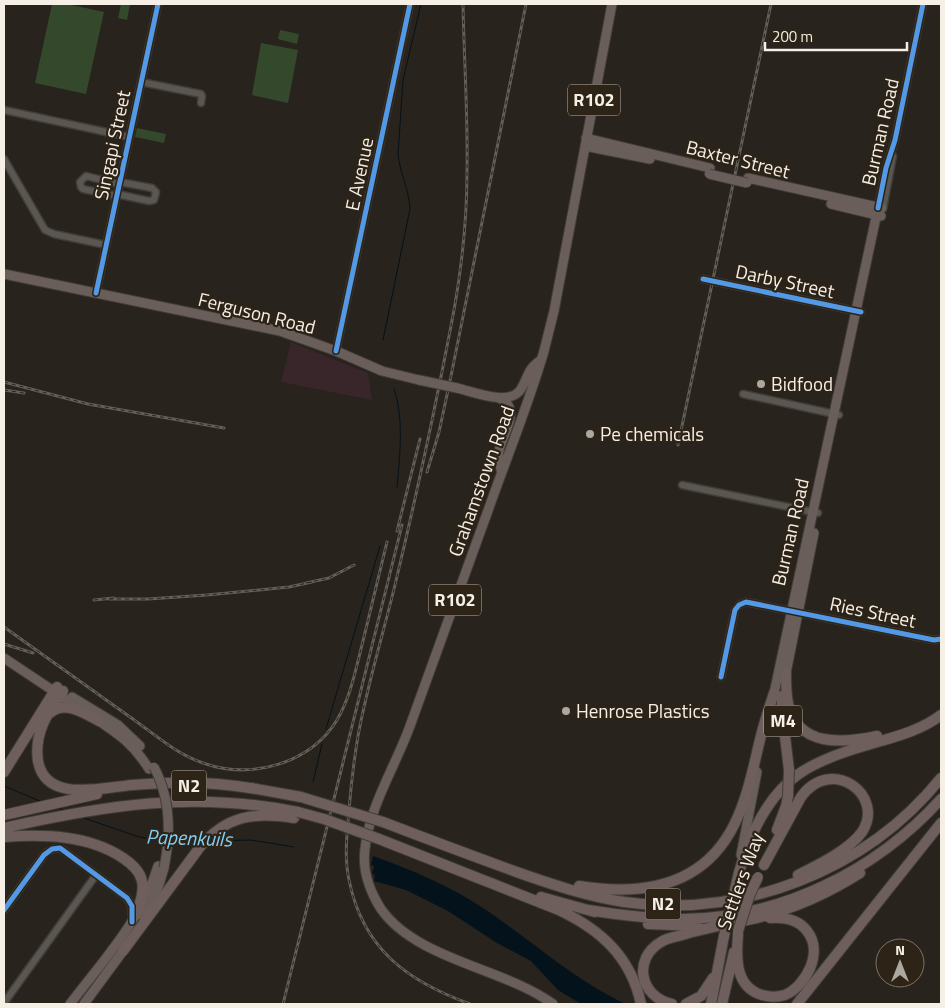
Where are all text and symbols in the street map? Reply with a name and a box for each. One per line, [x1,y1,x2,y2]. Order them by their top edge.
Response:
scale bar [765,20,908,52]
text: 200 m [772,25,813,48]
street label: Burman Road [853,75,906,188]
road number: R102 [568,84,620,116]
street label: Singapi Street [86,87,137,202]
street label: Baxter Street [683,132,793,185]
street label: E Avenue [337,135,380,213]
street label: Darby Street [733,256,838,305]
street label: Ferguson Road [195,284,319,341]
place label: Bidfood [771,369,833,398]
marker: Bidfood [755,378,767,390]
street label: Grahamstown Road [440,401,521,560]
place label: Pe chemicals [600,419,704,448]
marker: Pe chemicals [584,428,596,440]
street label: Burman Road [763,475,816,588]
road number: R102 [429,584,481,616]
street label: Ries Street [827,588,919,635]
place label: Henrose Plastics [576,696,710,725]
marker: Henrose Plastics [560,705,572,717]
road number: M4 [764,706,802,736]
road number: N2 [172,770,206,801]
water label: Papenkuils [146,821,234,855]
street label: Settlers Way [708,828,771,934]
road number: N2 [646,889,680,920]
north arrow [875,938,925,988]
text: N [895,939,905,960]

